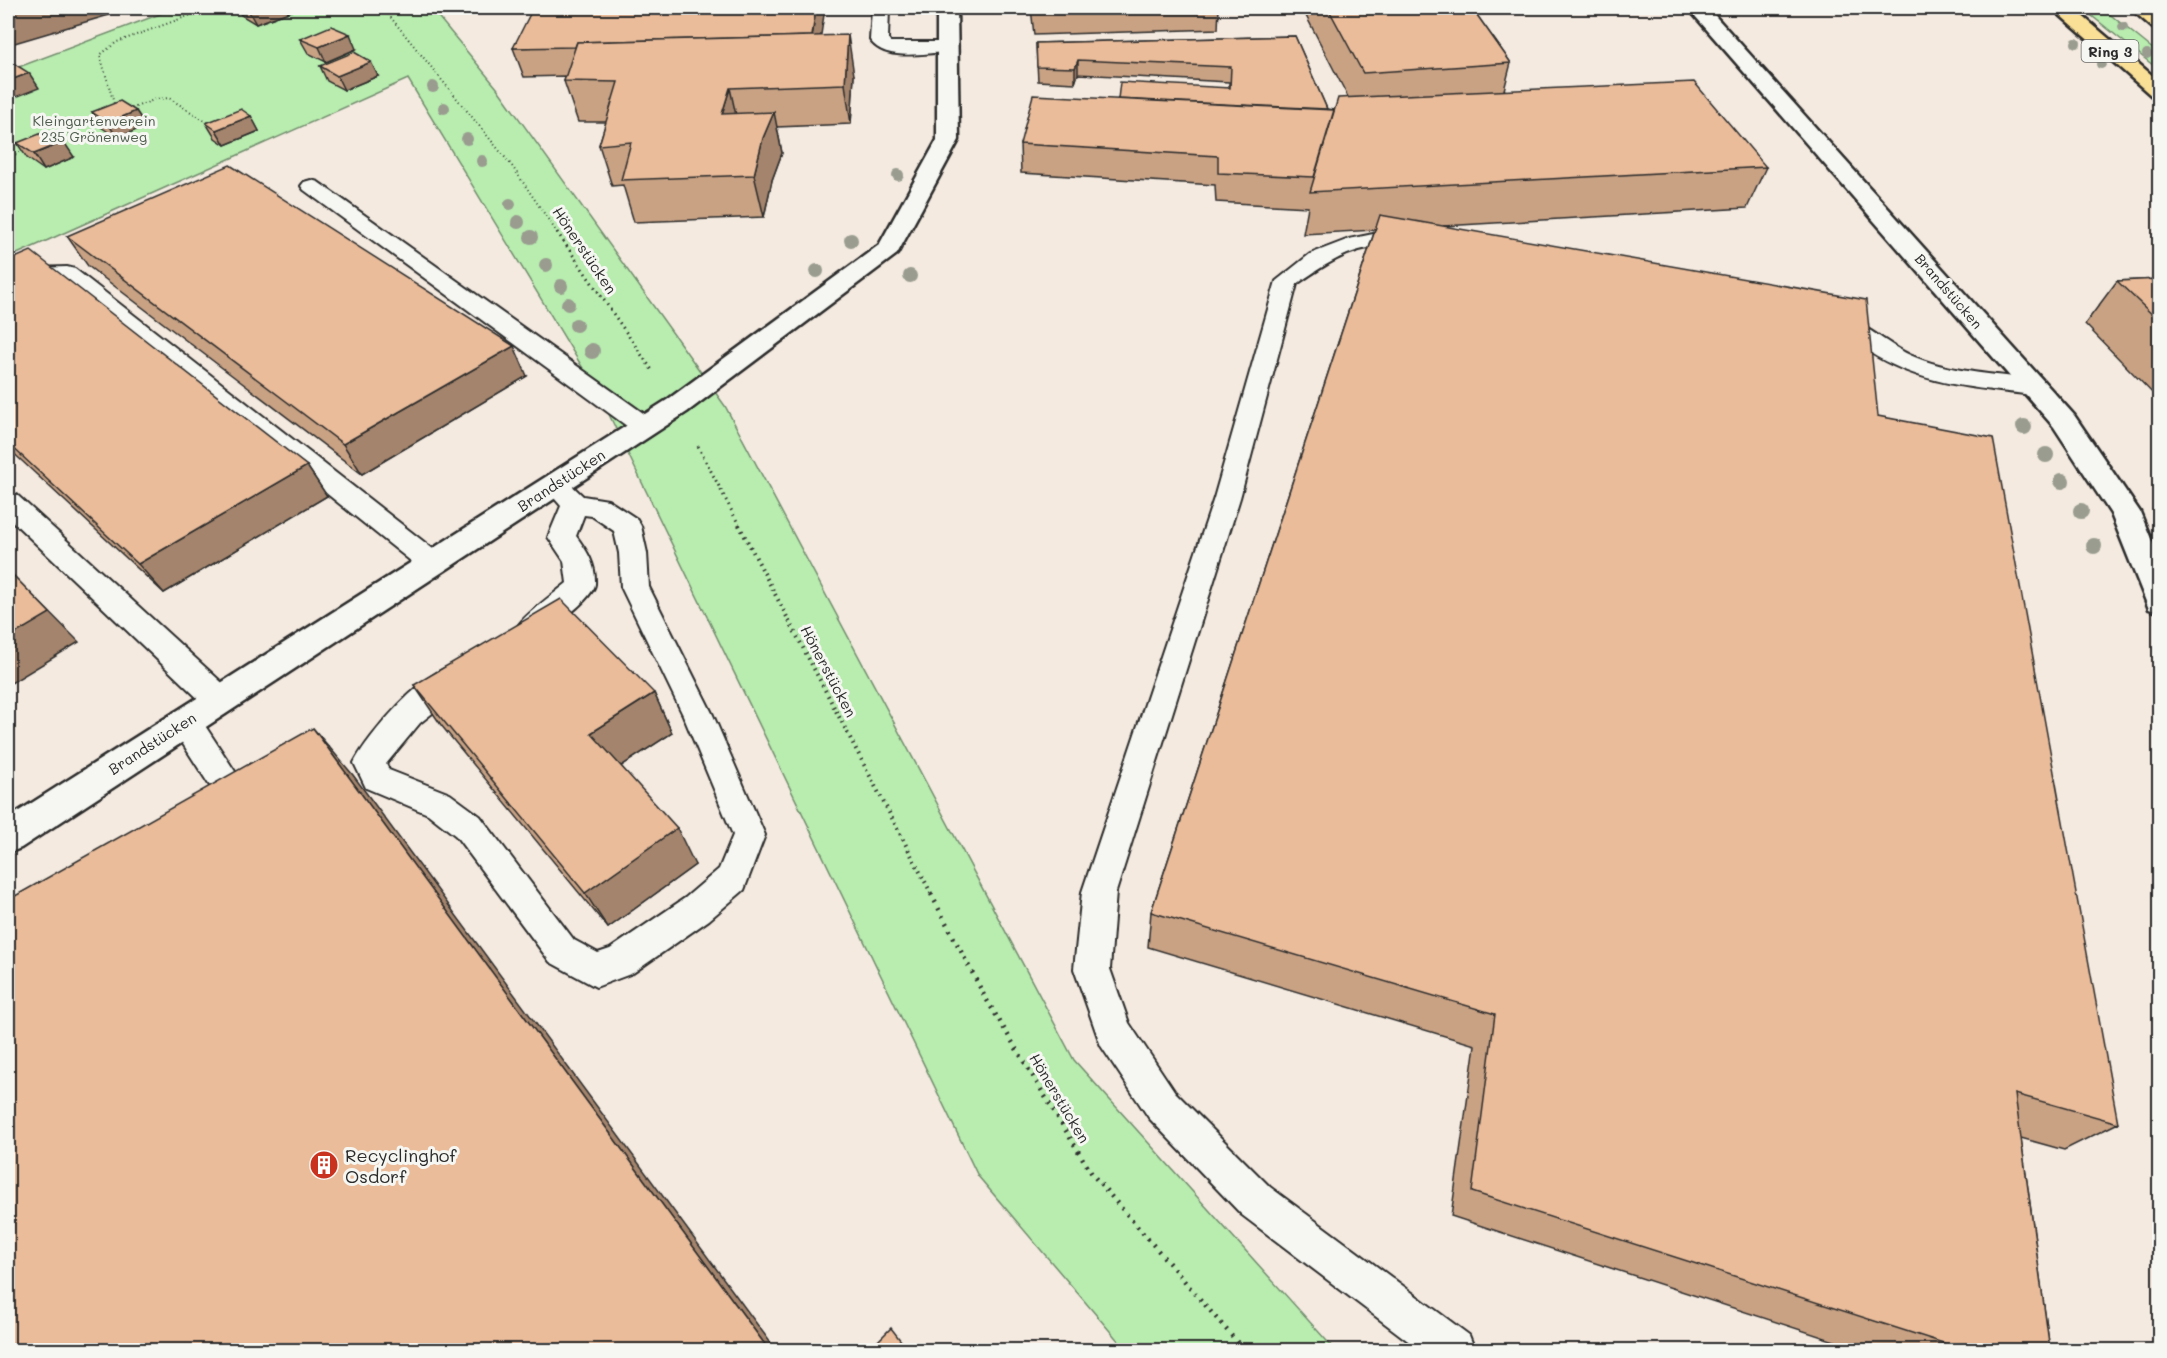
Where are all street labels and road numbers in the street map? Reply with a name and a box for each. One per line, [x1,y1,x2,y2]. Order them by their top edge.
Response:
road number: Ring 3 [2082,40,2138,62]
street label: Hönerstücken [548,202,622,298]
street label: Brandstücken [1911,249,1987,333]
street label: Brandstücken [513,444,609,516]
street label: Hönerstücken [796,622,862,720]
street label: Brandstücken [104,707,200,779]
street label: Hönerstücken [1025,1049,1095,1147]

